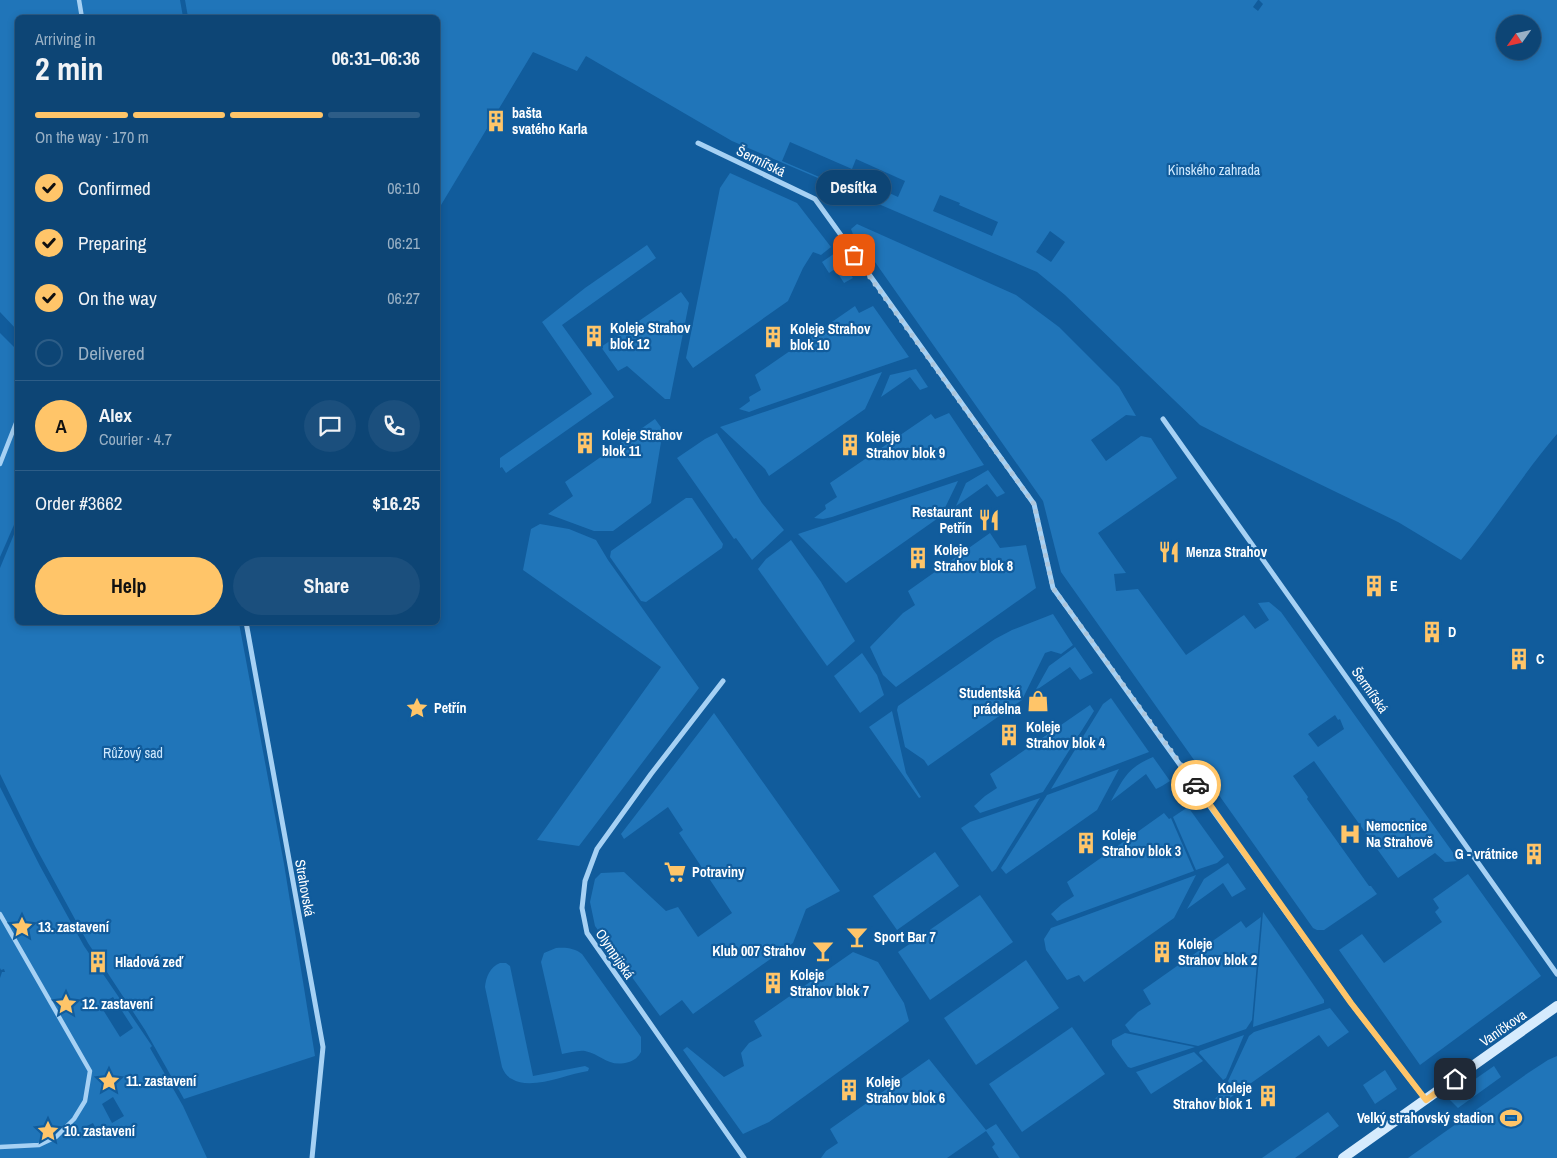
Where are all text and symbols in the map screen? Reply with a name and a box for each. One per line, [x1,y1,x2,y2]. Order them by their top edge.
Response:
north arrow [1496,15,1541,60]
map controls [1496,15,1541,60]
text: Arriving in [35,28,96,50]
text: 06:31–06:36 [332,45,420,71]
text: 2 min [35,47,104,90]
place label: bašta svatého Karla [512,104,588,138]
building icon: bašta svatého Karla [483,108,509,134]
text: On the way · 170 m [35,126,149,148]
street label: Šermířská [734,141,789,181]
park label: Kinského zahrada [1168,161,1261,179]
callout: Desítka [816,170,892,205]
icon: check [35,174,63,202]
text: Confirmed [78,175,151,201]
text: Desítka [830,176,877,198]
text: 06:10 [387,177,420,199]
icon: check [35,229,63,257]
text: Preparing [78,230,146,256]
text: 06:21 [387,232,420,254]
pin [833,234,875,276]
icon: bag [840,241,868,269]
icon: check [35,284,63,312]
text: On the way [78,285,157,311]
text: 06:27 [387,287,420,309]
place label: Koleje Strahov blok 12 [610,319,691,353]
place label: Koleje Strahov blok 10 [790,320,871,354]
building icon: Koleje Strahov blok 12 [581,323,607,349]
building icon: Koleje Strahov blok 10 [760,324,786,350]
text: Delivered [78,340,145,366]
button: chat [304,400,356,452]
button: phone [368,400,420,452]
text: Alex [99,402,132,428]
text: A [55,413,67,439]
place label: Koleje Strahov blok 11 [602,426,683,460]
text: Courier · 4.7 [99,428,172,450]
place label: Koleje Strahov blok 9 [866,428,945,462]
building icon: Koleje Strahov blok 11 [572,430,598,456]
building icon: Koleje Strahov blok 9 [837,432,863,458]
text: Order #3662 [35,490,122,516]
text: $16.25 [372,490,420,516]
place label: Restaurant Petřín [912,503,972,537]
restaurant icon: Restaurant Petřín [976,507,1002,533]
restaurant icon: Menza Strahov [1156,539,1182,565]
place label: Koleje Strahov blok 8 [934,541,1013,575]
place label: Menza Strahov [1186,543,1268,561]
building icon: Koleje Strahov blok 8 [905,545,931,571]
button: Help [35,557,223,615]
button: Share [233,557,420,615]
building icon: E [1361,573,1387,599]
place label: E [1390,577,1398,595]
building icon: D [1419,619,1445,645]
place label: D [1448,623,1456,641]
building icon: C [1506,646,1532,672]
place label: C [1536,650,1544,668]
street label: Šermířská [1348,663,1393,717]
place label: Studentská prádelna [959,684,1022,718]
shop icon: Studentská prádelna [1025,688,1051,714]
place icon: Petřín [404,695,430,721]
place label: Petřín [434,699,467,717]
place label: Koleje Strahov blok 4 [1026,718,1106,752]
building icon: Koleje Strahov blok 4 [996,722,1022,748]
park label: Růžový sad [103,744,163,762]
courier [1171,760,1221,810]
icon: car [1182,771,1210,799]
place label: Nemocnice Na Strahově [1366,817,1433,851]
hospital icon: Nemocnice Na Strahově [1337,821,1363,847]
place label: Koleje Strahov blok 3 [1102,826,1181,860]
building icon: Koleje Strahov blok 3 [1073,830,1099,856]
building icon: G - vrátnice [1521,841,1547,867]
place label: G - vrátnice [1455,845,1518,863]
street label: Strahovská [291,858,319,918]
supermarket icon: Potraviny [662,859,688,885]
place label: Potraviny [692,863,745,881]
place icon: 13. zastavení [9,914,35,940]
place label: 13. zastavení [38,918,110,936]
bar icon: Sport Bar 7 [844,924,870,950]
street label: Olympijská [592,925,639,983]
place label: Sport Bar 7 [874,928,936,946]
place label: Koleje Strahov blok 2 [1178,935,1257,969]
bar icon: Klub 007 Strahov [810,938,836,964]
building icon: Koleje Strahov blok 2 [1149,939,1175,965]
place label: Klub 007 Strahov [712,942,807,960]
building icon: Hladová zeď [85,949,111,975]
place label: Hladová zeď [115,953,184,971]
place label: Koleje Strahov blok 7 [790,966,870,1000]
building icon: Koleje Strahov blok 7 [760,970,786,996]
place icon: 12. zastavení [53,991,79,1017]
place label: 12. zastavení [82,995,154,1013]
street label: Vaníčkova [1476,1005,1530,1051]
pin [1434,1058,1476,1100]
icon: home [1441,1065,1469,1093]
place icon: 11. zastavení [96,1068,122,1094]
place label: 11. zastavení [126,1072,197,1090]
place label: Koleje Strahov blok 6 [866,1073,945,1107]
building icon: Koleje Strahov blok 6 [836,1077,862,1103]
place label: Koleje Strahov blok 1 [1173,1079,1253,1113]
building icon: Koleje Strahov blok 1 [1255,1083,1281,1109]
sports icon: Velký strahovský stadion [1498,1105,1524,1131]
place label: Velký strahovský stadion [1357,1109,1494,1127]
place icon: 10. zastavení [35,1118,61,1144]
place label: 10. zastavení [64,1122,136,1140]

